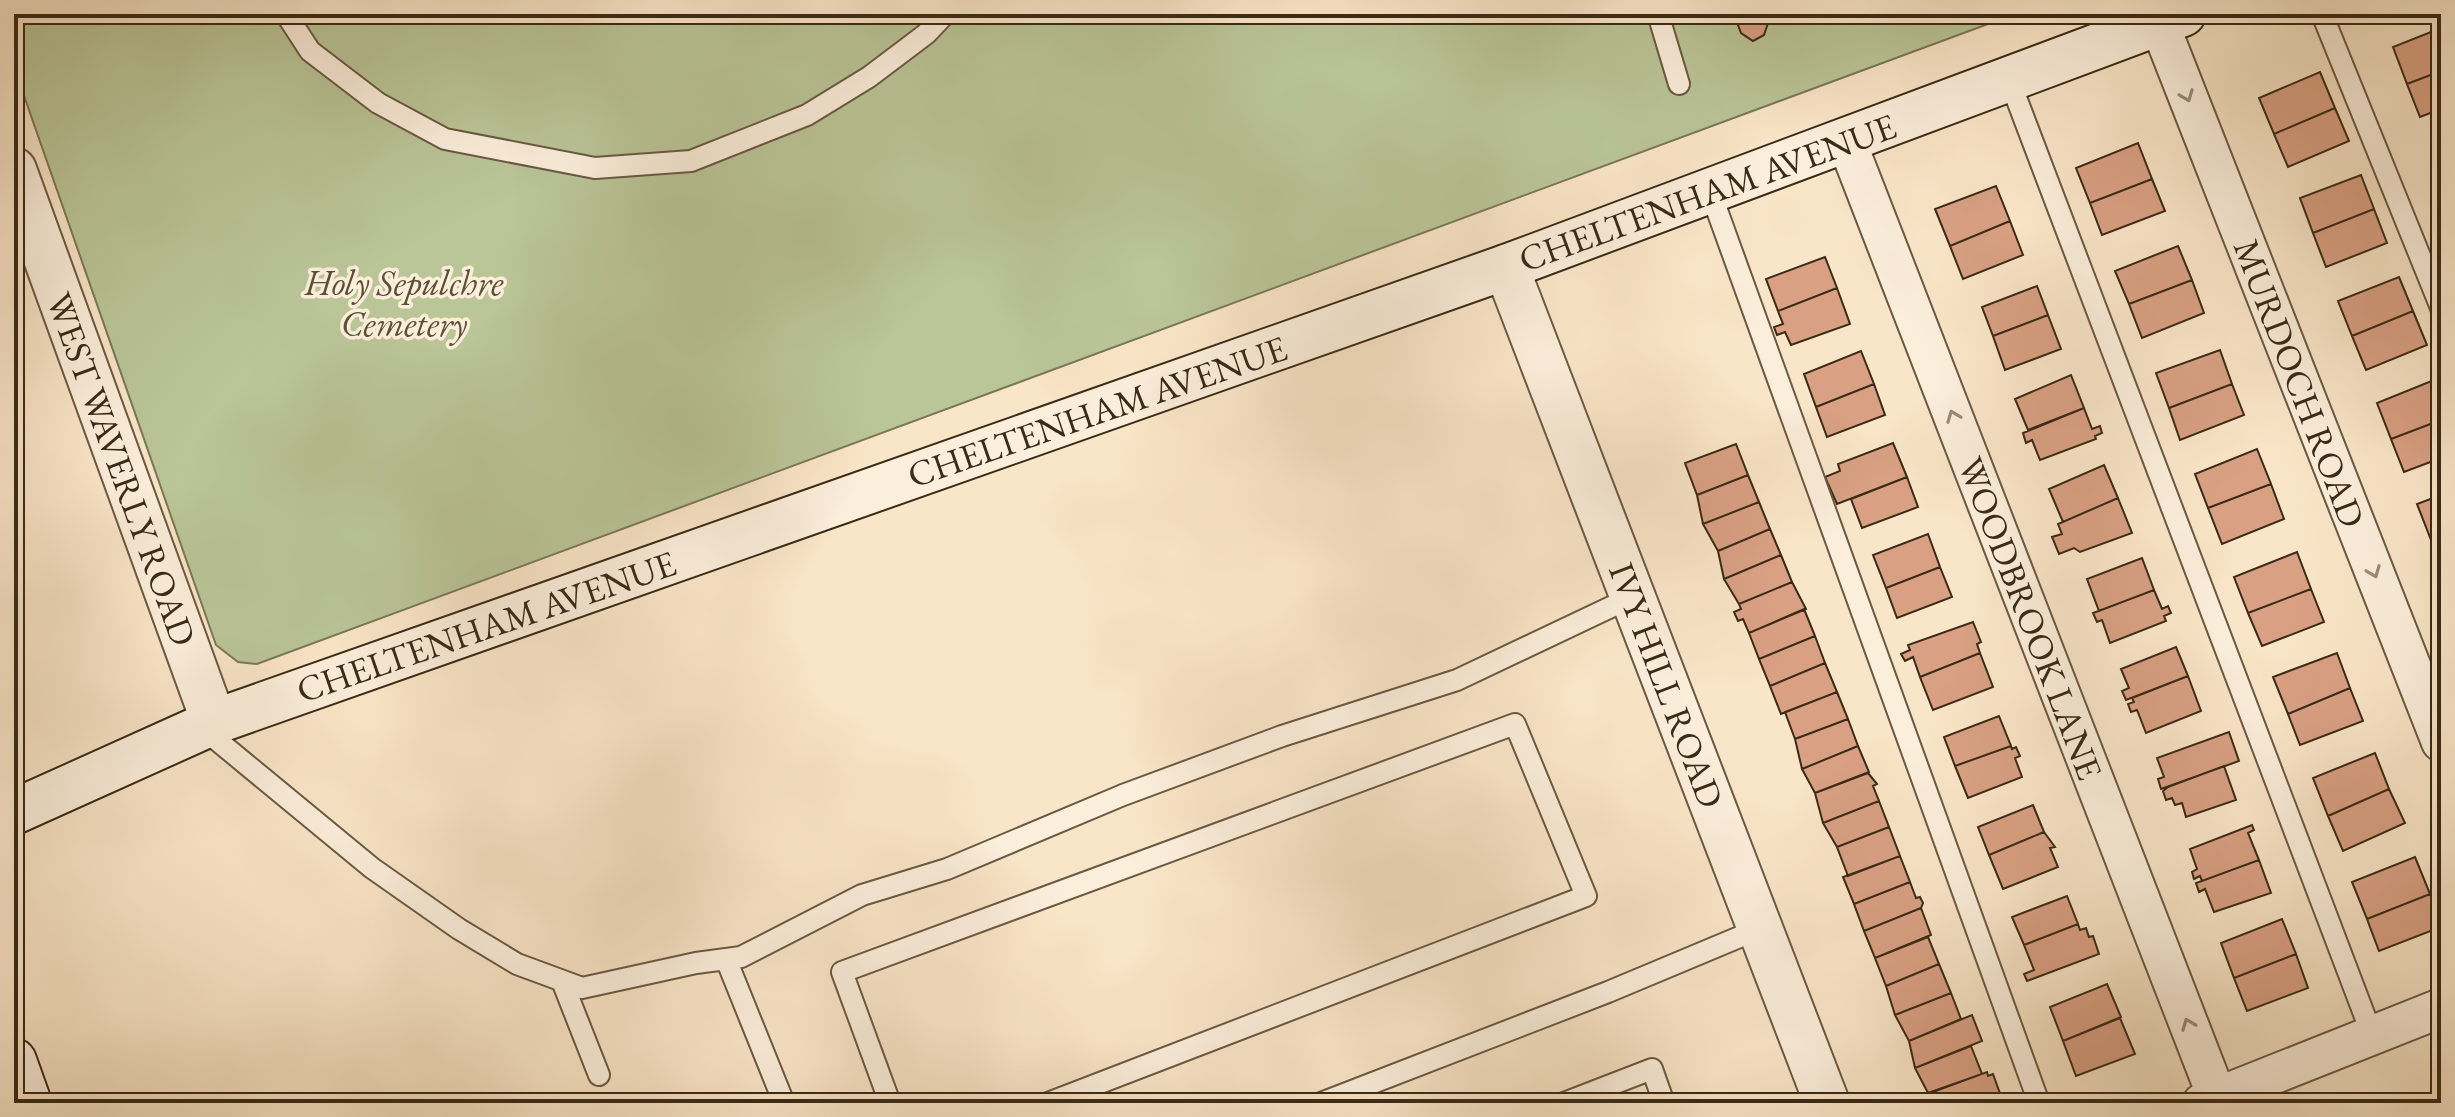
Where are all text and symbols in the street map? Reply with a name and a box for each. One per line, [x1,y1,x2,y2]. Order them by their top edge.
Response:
one-way arrow [2177,88,2194,102]
street label: CHELTENHAM AVENUE [1512,102,1902,283]
street label: MURDOCH ROAD [2223,232,2376,534]
park label: Holy Sepulchre Cemetery [304,259,504,347]
street label: WEST WAVERLY ROAD [36,286,207,652]
street label: CHELTENHAM AVENUE [901,324,1293,499]
one-way arrow [1946,410,1963,424]
street label: WOODBROOK LANE [1947,450,2114,786]
street label: CHELTENHAM AVENUE [290,539,682,714]
street label: IVY HILL ROAD [1598,556,1735,815]
one-way arrow [2364,564,2381,578]
one-way arrow [2181,1018,2198,1032]

